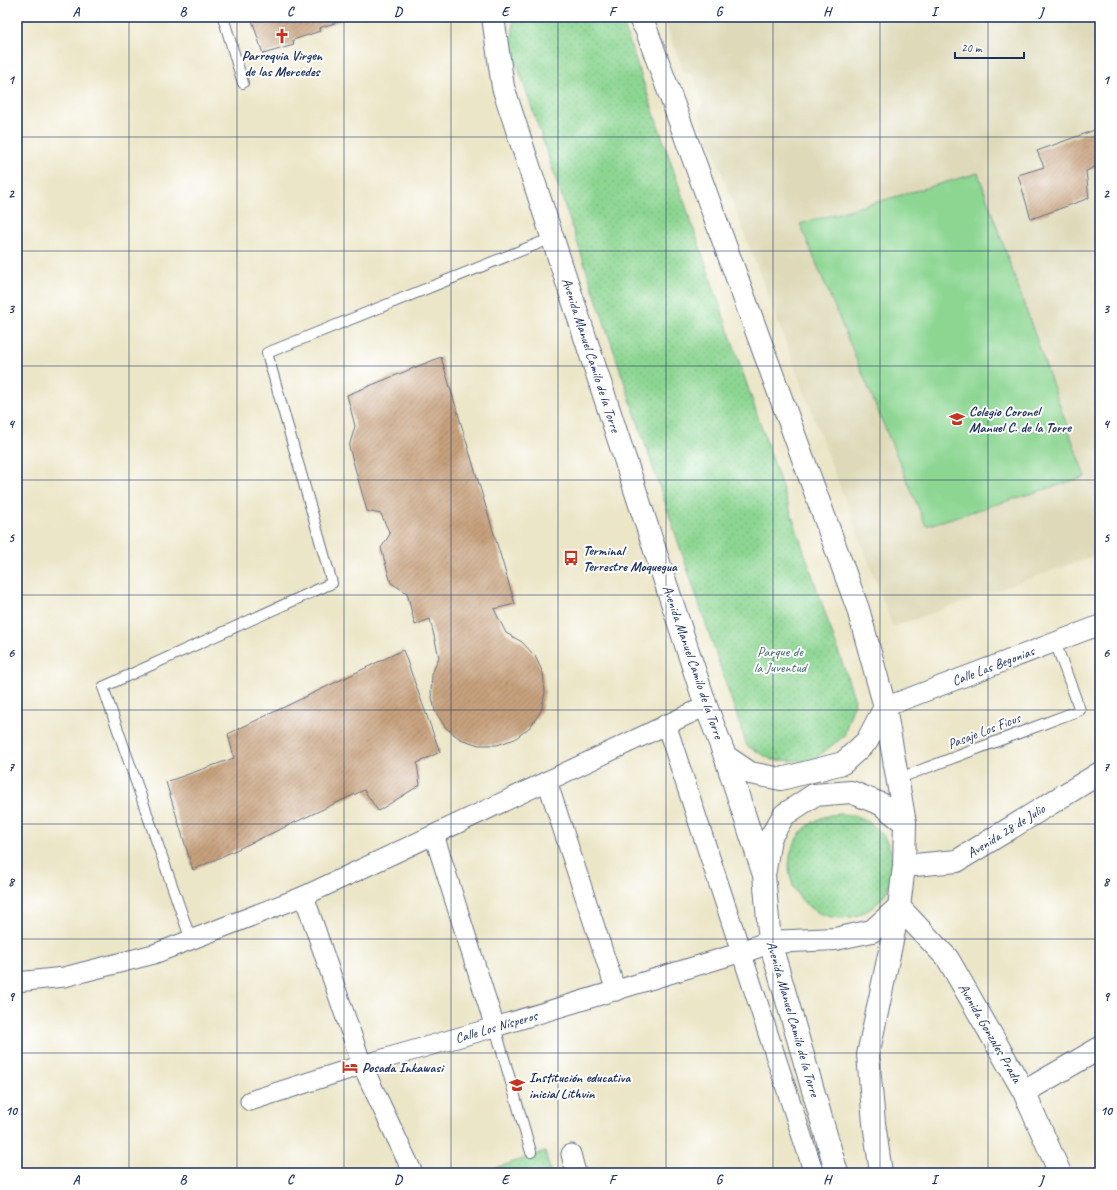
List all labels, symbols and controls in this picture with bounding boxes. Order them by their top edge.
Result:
text: A [73,4,81,20]
text: B [180,4,188,20]
text: C [287,4,295,20]
text: D [394,4,403,20]
text: E [502,4,511,20]
text: F [609,4,618,20]
text: G [716,4,724,20]
text: H [823,4,833,20]
text: I [931,4,940,20]
text: J [1038,4,1045,20]
church icon: Parroquia Virgen de las Mercedes [273,27,291,45]
scale bar [955,34,1024,60]
text: 20 m [961,40,983,56]
place label: Parroquia Virgen de las Mercedes [242,47,324,80]
text: 1 [8,72,16,88]
text: 1 [1103,72,1111,88]
text: 2 [8,186,15,202]
text: 2 [1103,186,1110,202]
street label: Avenida Manuel Camilo de la Torre [558,276,624,436]
text: 3 [8,301,15,317]
text: 3 [1103,301,1110,317]
place label: Colegio Coronel Manuel C. de la Torre [969,403,1072,436]
school or university icon: Colegio Coronel Manuel C. de la Torre [948,410,966,428]
text: 4 [8,416,16,432]
text: 4 [1103,416,1111,432]
text: 5 [8,530,15,546]
text: 5 [1103,530,1110,546]
place label: Terminal Terrestre Moquegua [583,542,678,575]
bus stop icon: Terminal Terrestre Moquegua [562,549,580,567]
street label: Avenida Manuel Camilo de la Torre [659,583,728,742]
street label: Calle Las Begonias [949,642,1038,689]
park label: Parque de la Juventud [754,643,809,676]
text: 6 [8,645,15,661]
text: 6 [1103,645,1110,661]
street label: Pasaje Los Ficus [945,709,1024,753]
text: 7 [8,759,15,775]
text: 7 [1103,759,1110,775]
street label: Avenida 28 de Julio [964,800,1049,862]
text: 8 [8,874,16,890]
text: 8 [1103,874,1111,890]
street label: Avenida Manuel Camilo de la Torre [763,939,824,1100]
street label: Avenida Gonzales Prada [955,980,1026,1087]
text: 9 [8,989,15,1005]
text: 9 [1103,989,1110,1005]
street label: Calle Los Nísperos [453,1007,540,1047]
hotel icon: Posada Inkawasi [341,1058,359,1076]
place label: Posada Inkawasi [362,1059,445,1076]
place label: Institución educativa inicial Lithvin [529,1069,631,1102]
school or university icon: Institución educativa inicial Lithvin [508,1076,526,1094]
text: 10 [5,1103,18,1119]
text: 10 [1100,1103,1113,1119]
text: A [73,1172,81,1188]
text: B [180,1172,188,1188]
text: C [287,1172,295,1188]
text: D [394,1172,403,1188]
text: E [502,1172,511,1188]
text: F [609,1172,618,1188]
text: G [716,1172,724,1188]
text: H [823,1172,833,1188]
text: I [931,1172,940,1188]
text: J [1038,1172,1045,1188]

